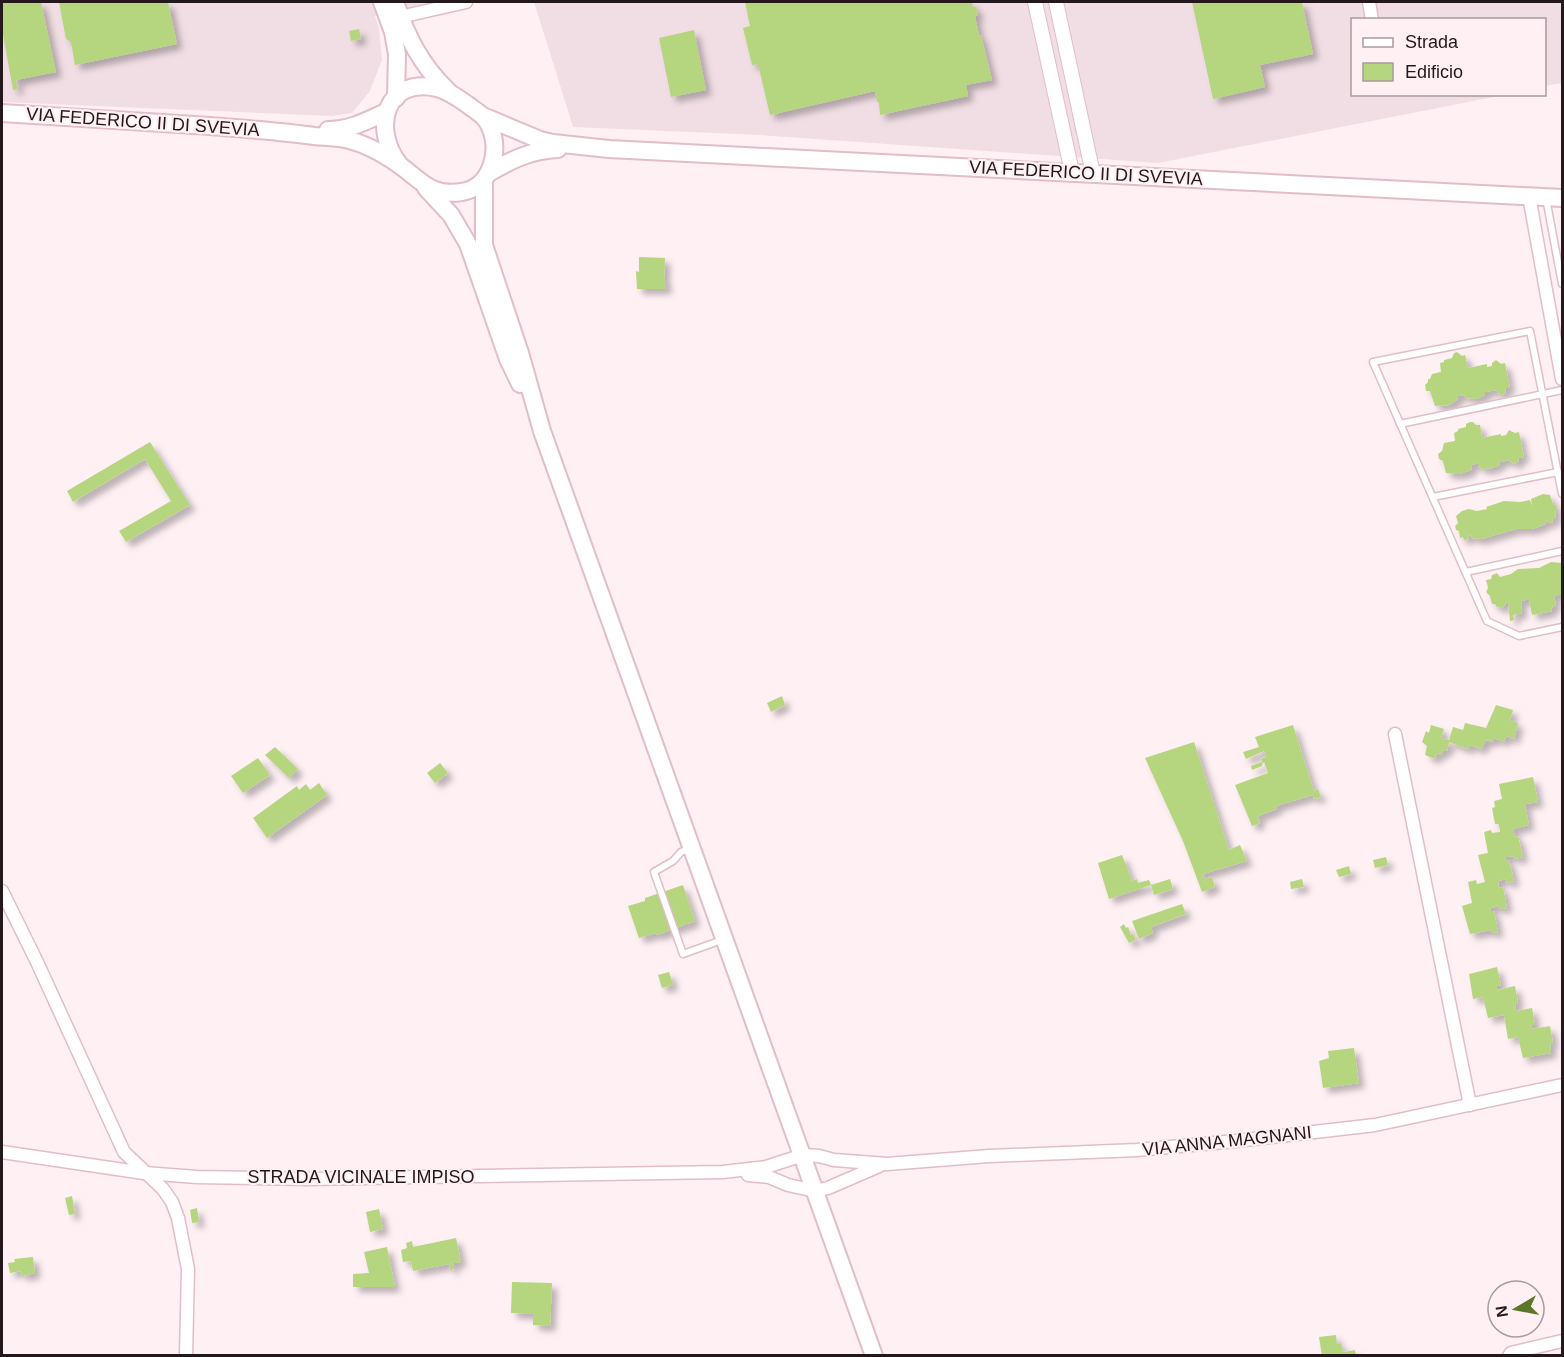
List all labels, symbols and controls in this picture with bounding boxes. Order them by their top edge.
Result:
legend [1351,18,1546,96]
text: Strada [1405,32,1459,52]
text: Edificio [1405,62,1463,82]
street label: VIA FEDERICO II DI SVEVIA [26,104,260,140]
street label: VIA FEDERICO II DI SVEVIA [969,157,1203,189]
street label: VIA ANNA MAGNANI [1141,1122,1313,1160]
street label: STRADA VICINALE IMPISO [247,1167,475,1187]
north arrow [1486,1279,1546,1339]
text: N [1492,1304,1511,1319]

